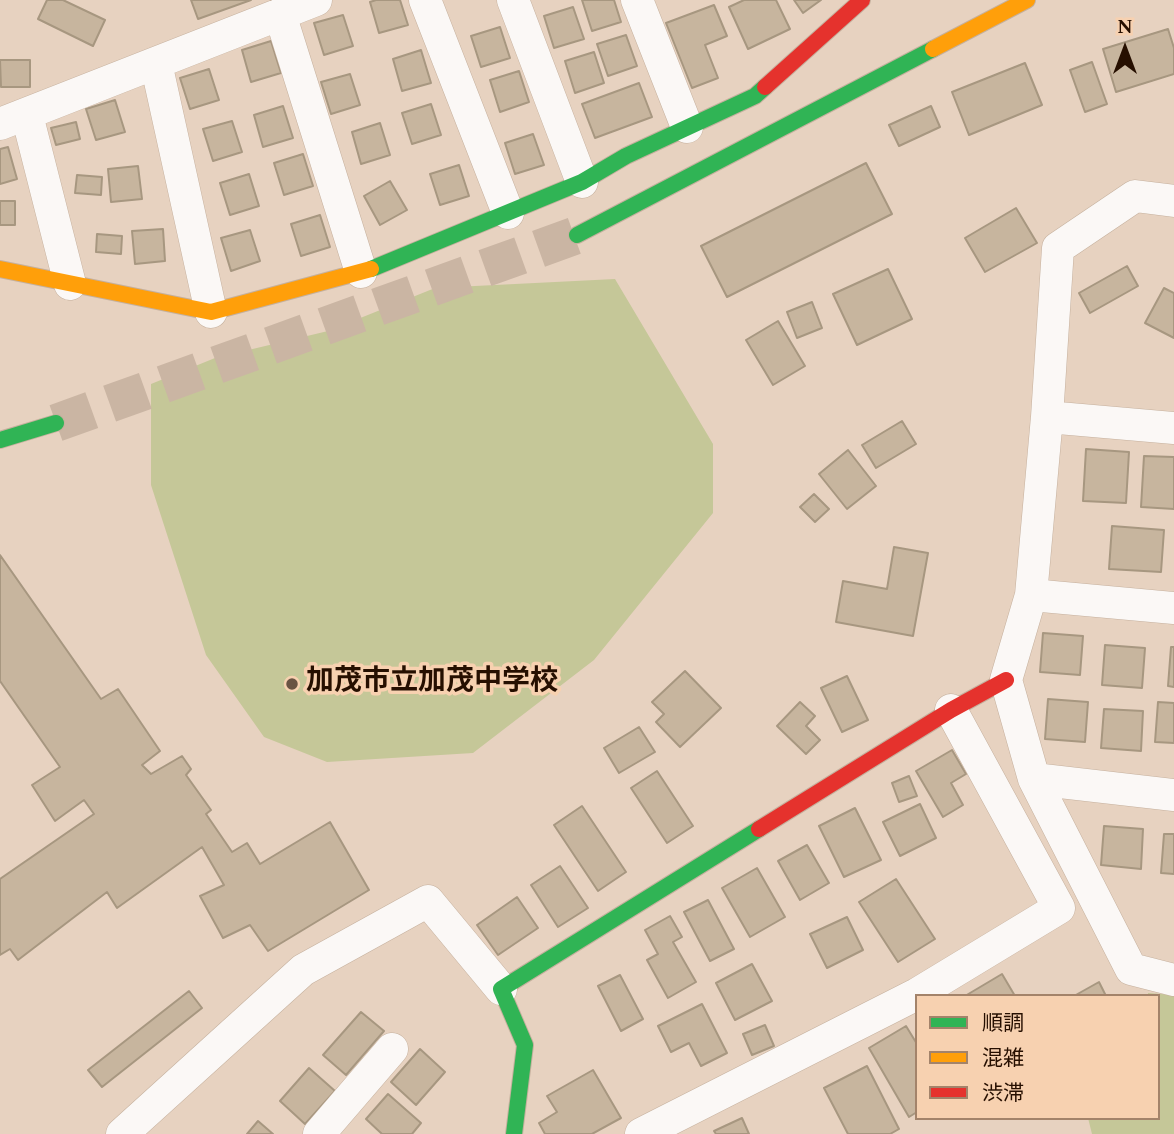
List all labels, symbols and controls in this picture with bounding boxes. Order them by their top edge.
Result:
text: N [1117,13,1133,42]
north arrow [1090,14,1160,84]
place label: 加茂市立加茂中学校 [306,667,558,701]
marker: 加茂市立加茂中学校 [284,676,300,692]
legend [915,994,1160,1120]
text: 順調 [982,1008,1024,1040]
text: 混雑 [982,1043,1024,1075]
text: 渋滞 [982,1078,1024,1110]

